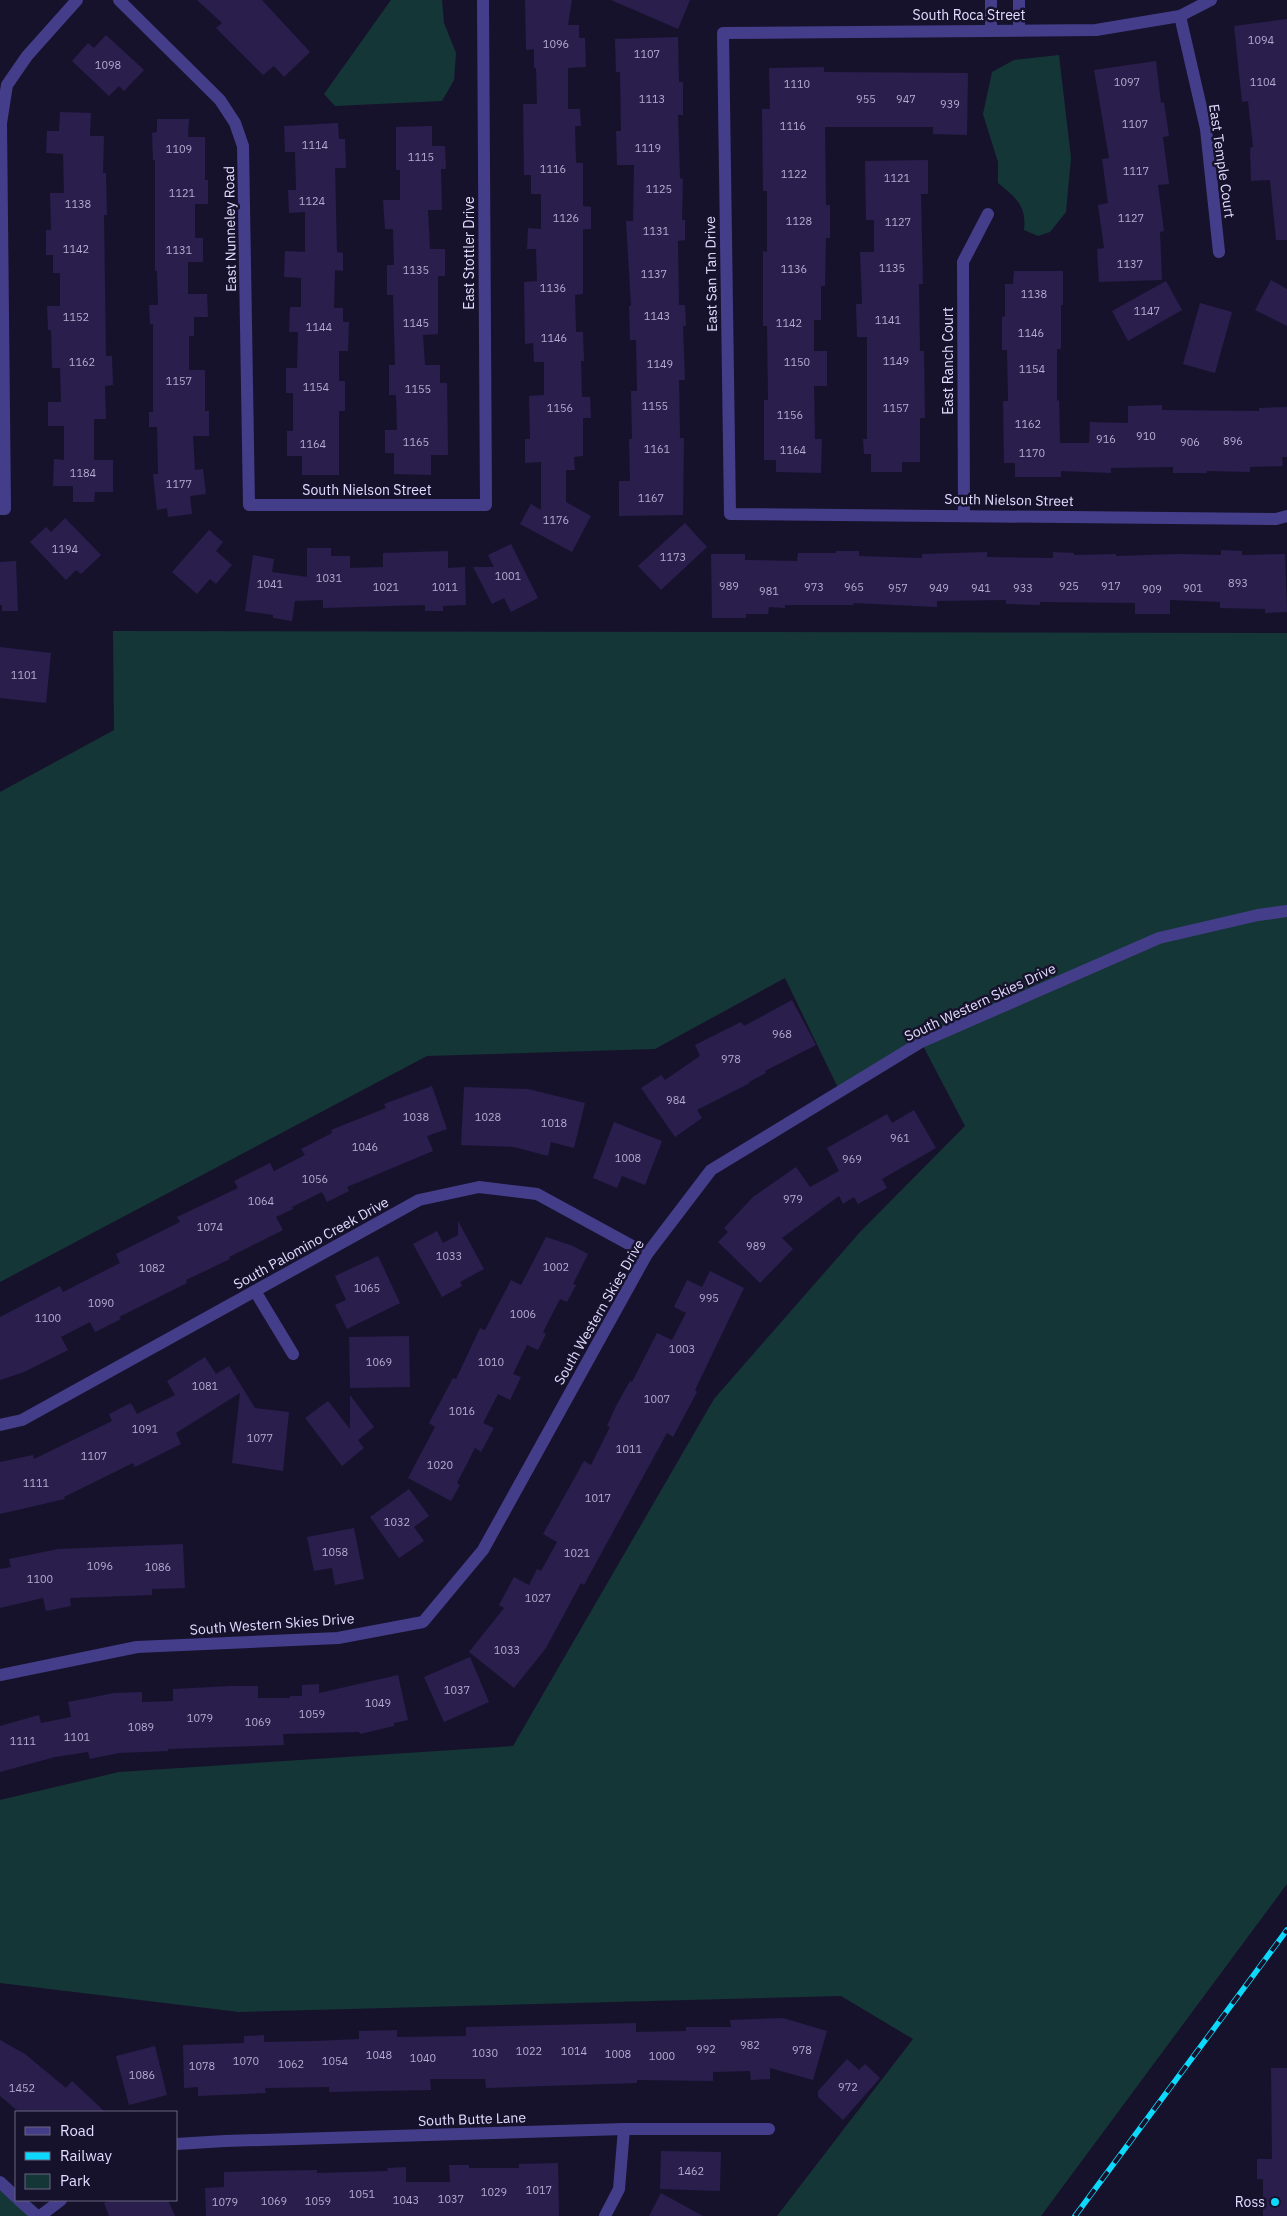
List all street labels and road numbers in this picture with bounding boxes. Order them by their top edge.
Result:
street label: South Roca Street [913,6,1026,24]
street label: East Temple Court [1205,103,1239,219]
street label: East Nunneley Road [220,166,240,292]
street label: East Stottler Drive [460,196,478,310]
street label: East San Tan Drive [701,216,721,332]
street label: East Ranch Court [939,307,957,415]
street label: South Nielson Street [302,481,432,499]
street label: South Nielson Street [944,490,1074,510]
street label: South Western Skies Drive [901,959,1059,1045]
street label: South Palomino Creek Drive [230,1193,392,1293]
street label: South Western Skies Drive [550,1236,648,1388]
street label: South Western Skies Drive [189,1609,355,1639]
street label: South Butte Lane [418,2108,527,2130]

